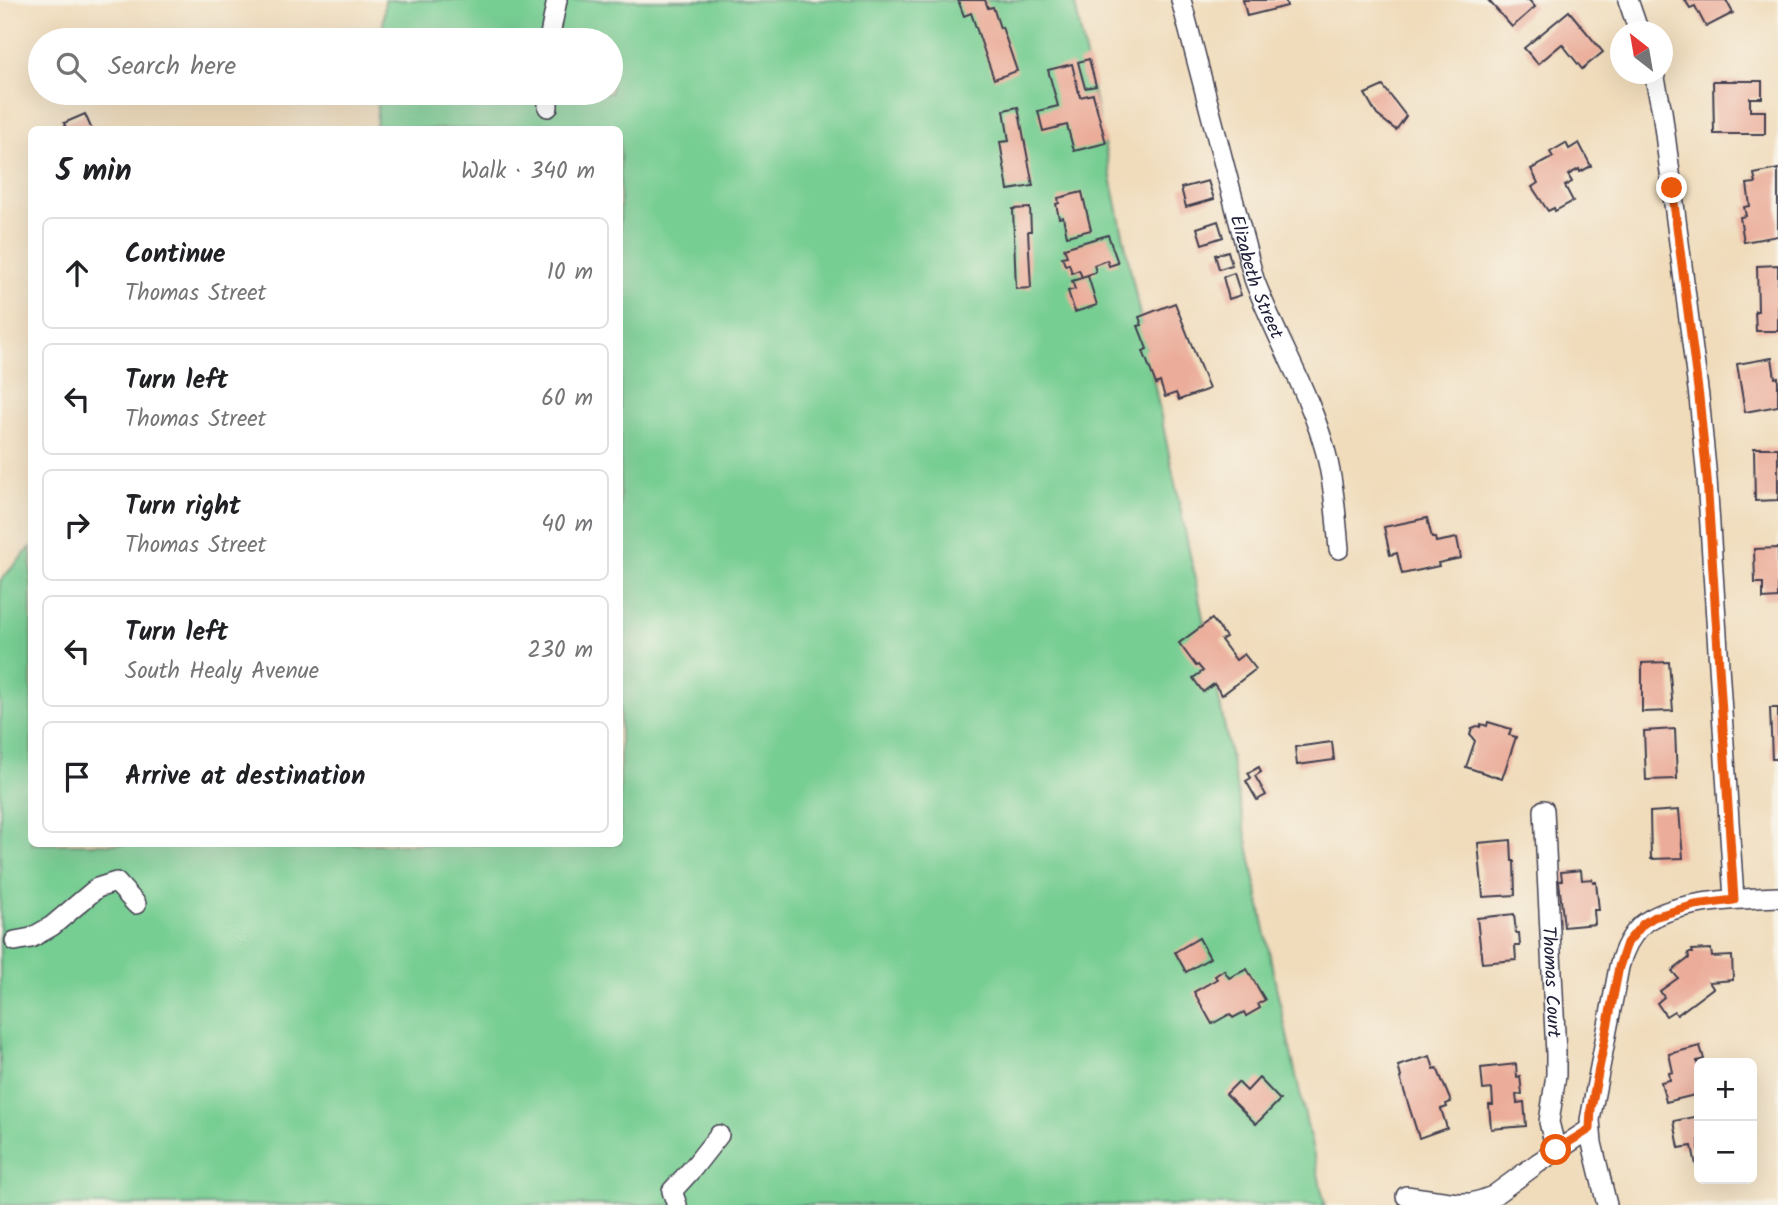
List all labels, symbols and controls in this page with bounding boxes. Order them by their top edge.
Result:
north arrow [1610,21,1673,84]
search box [28,28,623,105]
text: Search here [108,46,236,88]
icon: search [52,48,90,86]
text: 5 min [56,148,132,196]
text: Walk · 340 m [461,154,595,190]
route end [1656,172,1687,203]
street label: Elizabeth Street [1221,212,1291,345]
text: Continue [125,234,226,276]
icon: ahead [58,254,96,292]
text: 10 m [547,255,593,291]
text: Thomas Street [125,276,267,312]
text: Turn left [125,360,228,402]
icon: left [58,380,96,418]
text: 60 m [541,381,593,417]
text: Thomas Street [125,402,267,438]
text: Turn right [125,486,241,528]
icon: right [58,506,96,544]
text: 40 m [541,507,593,543]
text: Thomas Street [125,528,267,564]
text: Turn left [125,612,228,654]
icon: left [58,632,96,670]
text: 230 m [527,633,593,669]
text: South Healy Avenue [125,654,319,690]
text: Arrive at destination [125,756,365,798]
icon: arrive [58,758,96,796]
street label: Thomas Court [1533,925,1568,1039]
map controls [1694,1058,1757,1184]
button: + [1694,1058,1757,1121]
button: − [1694,1121,1757,1184]
route start [1540,1134,1571,1165]

